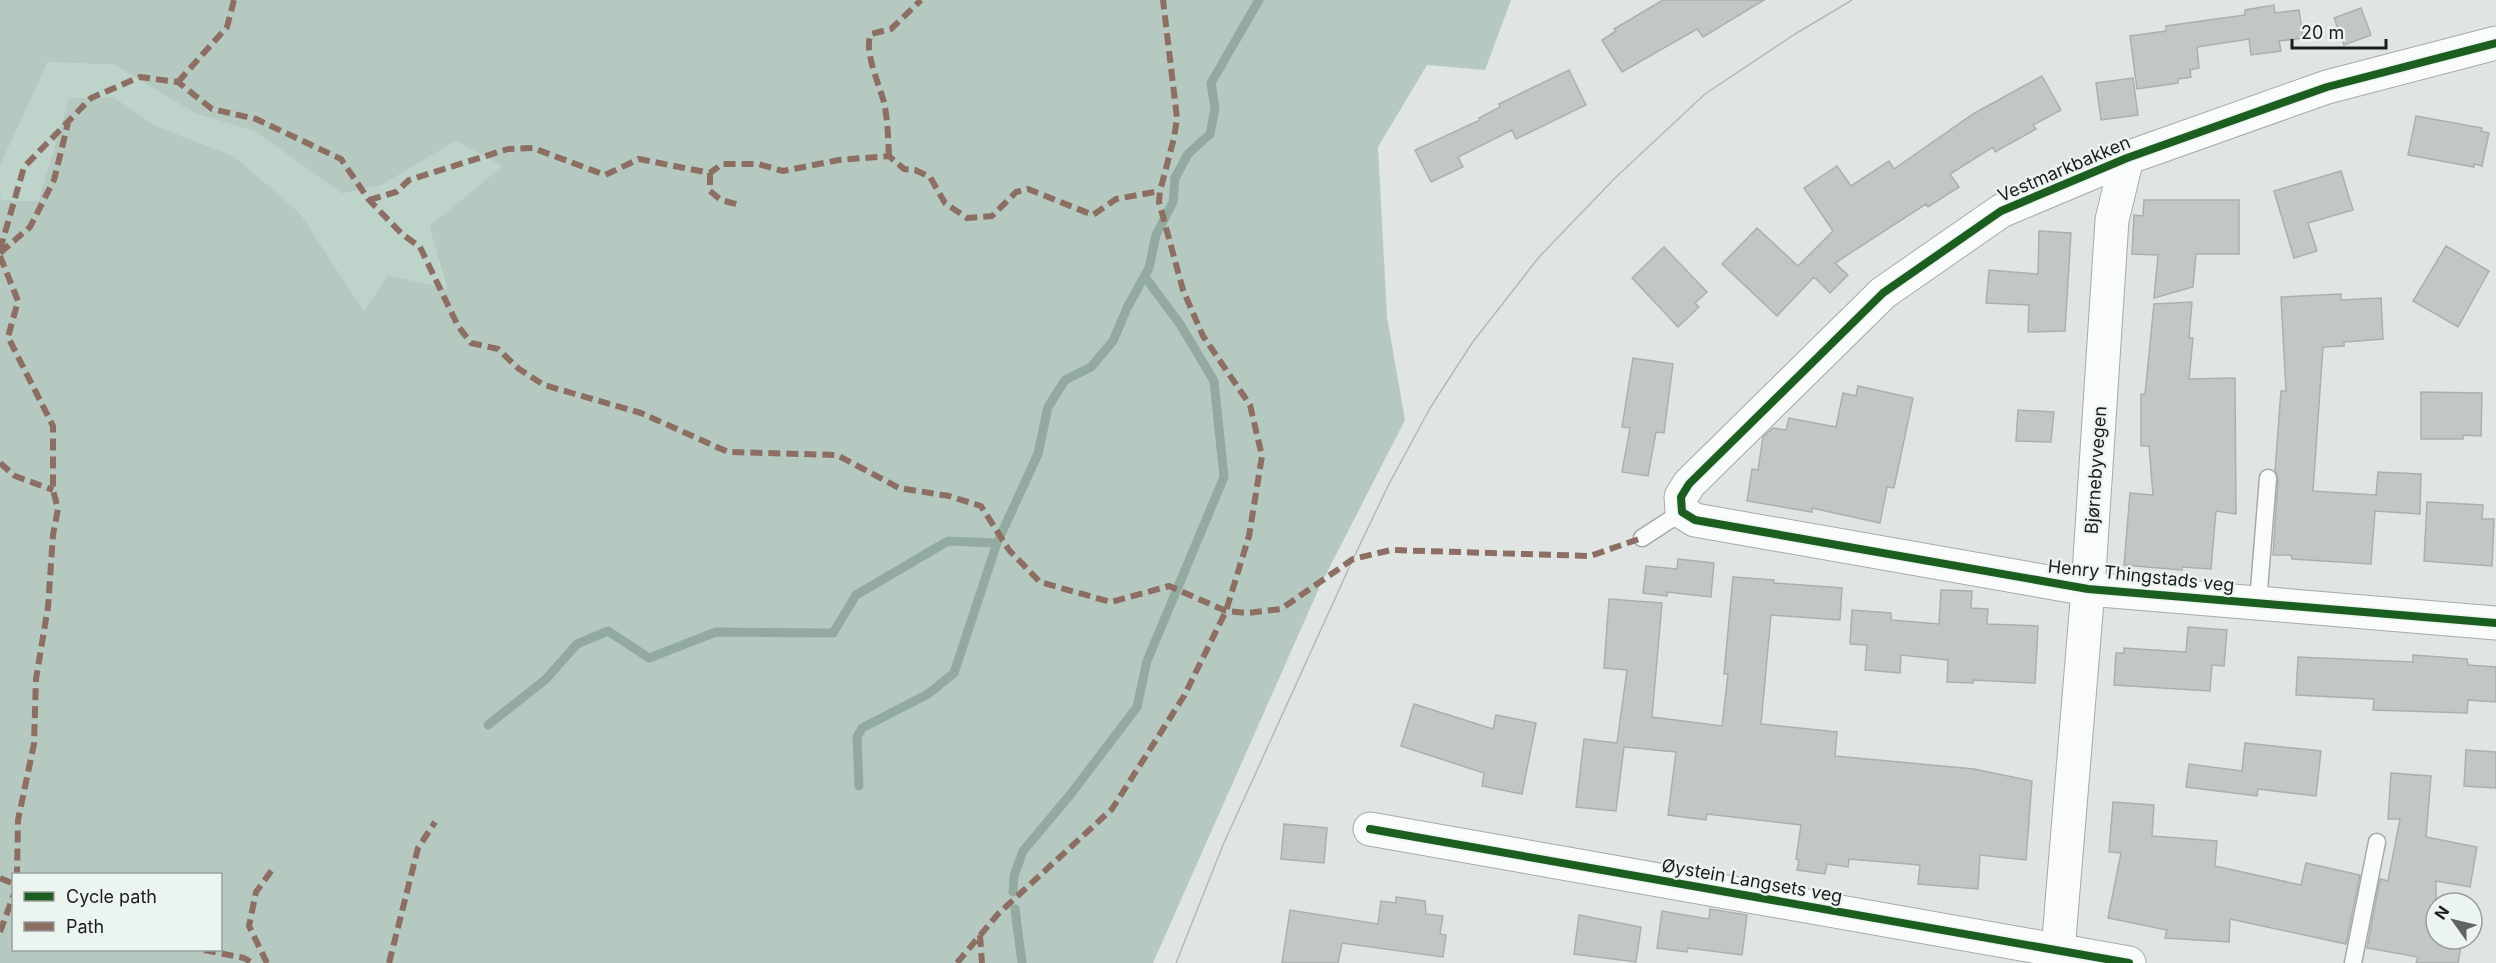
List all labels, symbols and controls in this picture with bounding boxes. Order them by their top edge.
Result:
scale bar [2292,12,2386,50]
text: 20 m [2301,22,2344,43]
street label: Vestmarkbakken [1994,131,2133,206]
street label: Bjørnebyvegen [2081,405,2110,535]
street label: Henry Thingstads veg [2047,555,2235,596]
street label: Øystein Langsets veg [1660,854,1844,907]
legend [12,873,222,951]
text: Cycle path [66,886,157,907]
north arrow [2424,891,2484,951]
text: N [2430,902,2453,923]
text: Path [66,916,104,937]

